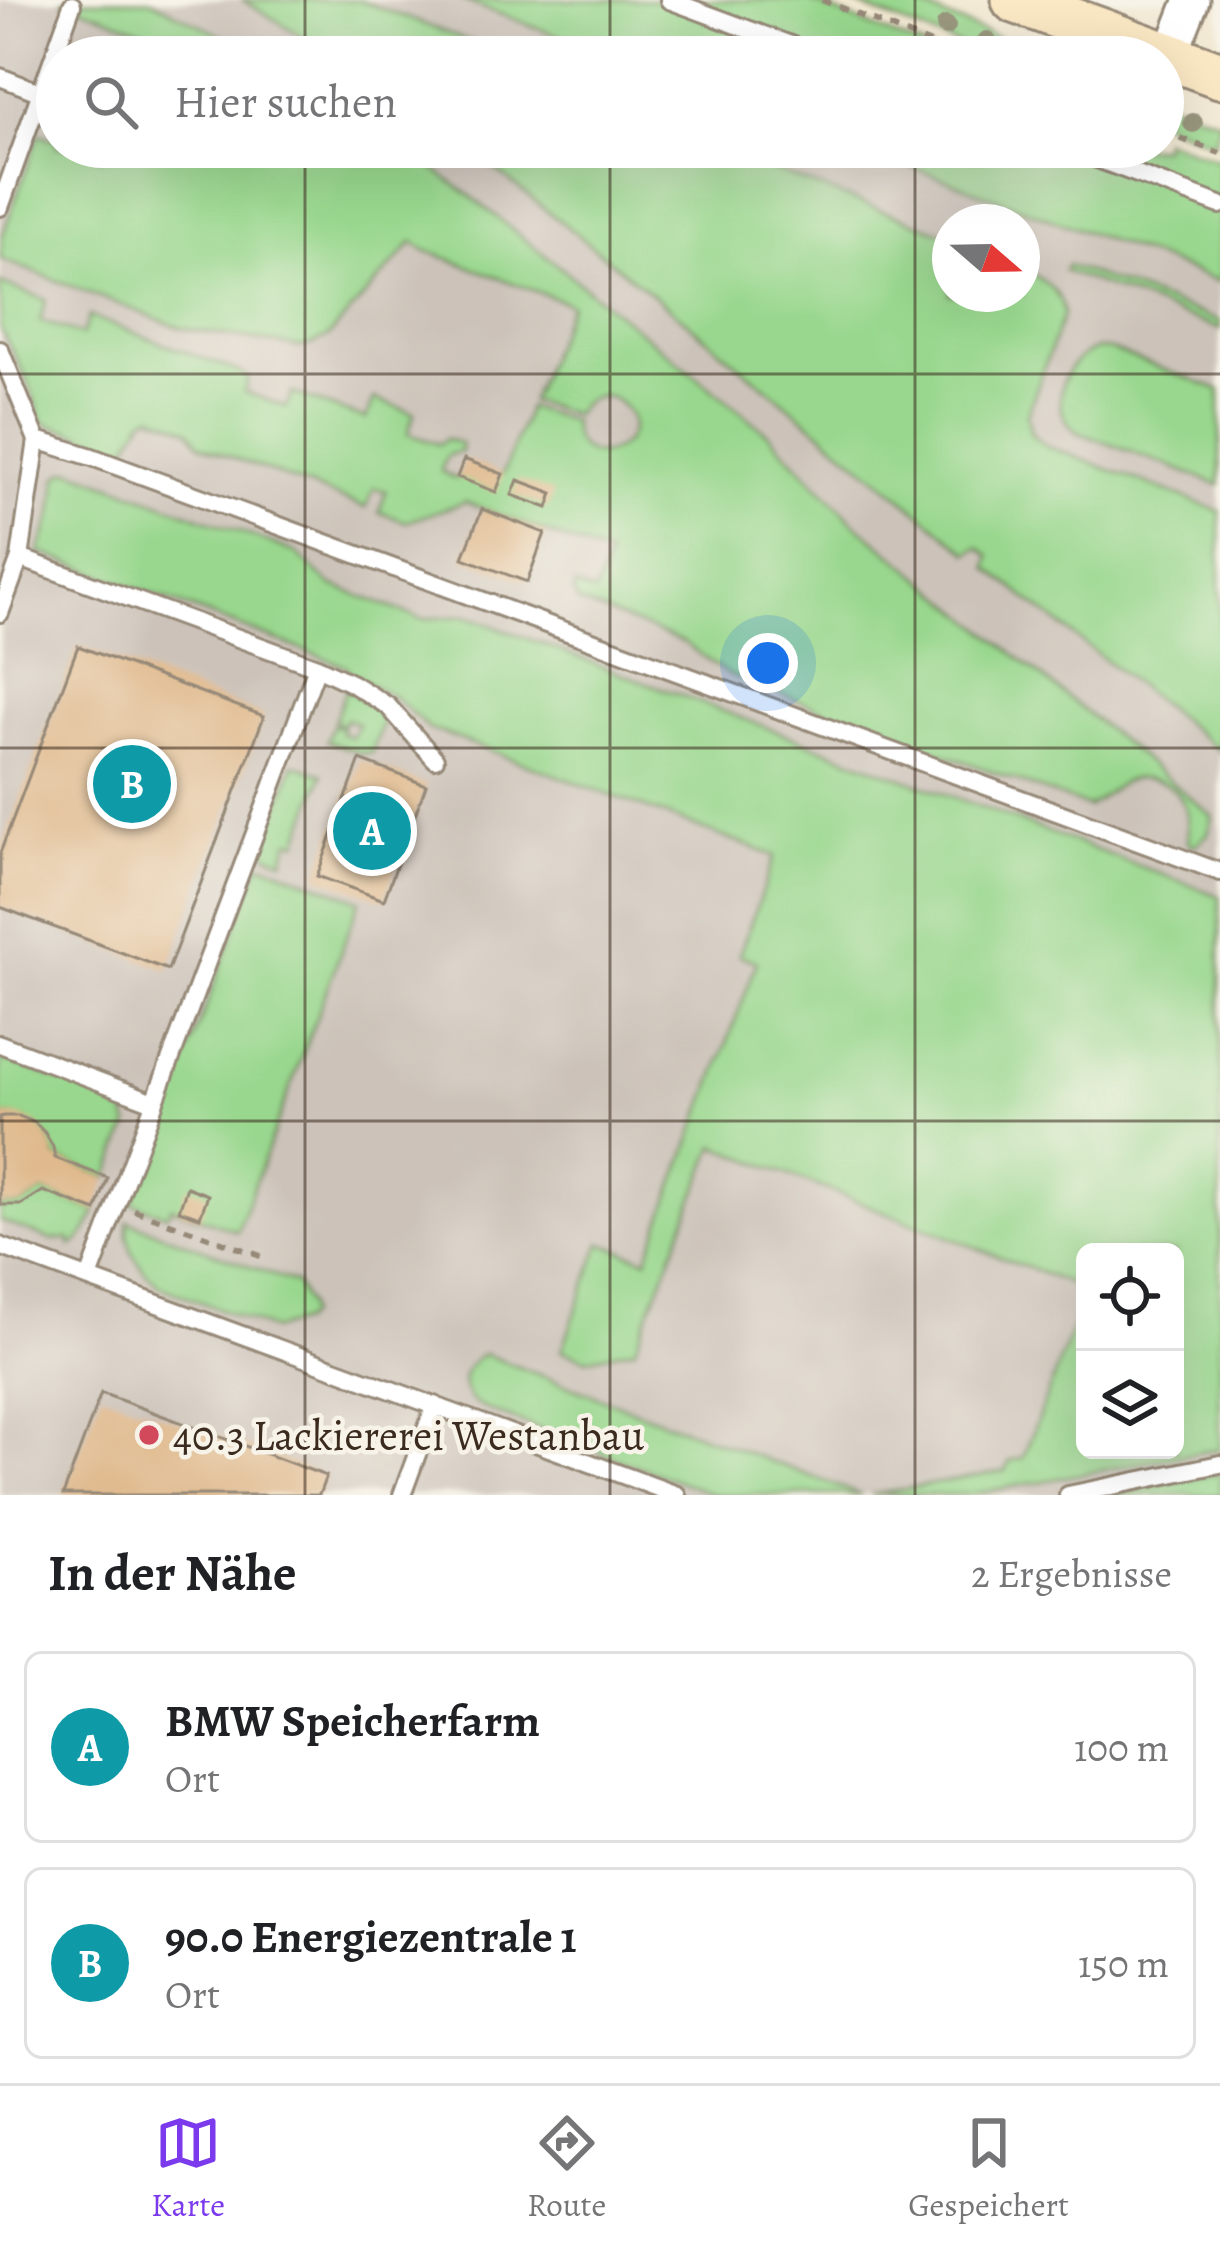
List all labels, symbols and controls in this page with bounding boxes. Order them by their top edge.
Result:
search box [36,36,1184,168]
icon: search [78,69,144,135]
text: Hier suchen [174,71,397,133]
north arrow [932,204,1040,312]
your location [738,633,798,693]
pin: B [93,739,171,829]
pin: A [333,786,411,876]
map controls [1076,1243,1184,1459]
button: locate [1076,1243,1184,1351]
button: layers [1076,1351,1184,1459]
place label: 40.3 Lackiererei Westanbau [173,1407,644,1464]
marker: 40.3 Lackiererei Westanbau [136,1422,162,1448]
text: In der Nähe [48,1538,297,1608]
text: 2 Ergebnisse [971,1547,1172,1600]
text: BMW Speicherfarm [165,1690,540,1752]
text: A [78,1721,102,1774]
text: 100 m [1074,1721,1169,1774]
text: Ort [165,1752,220,1805]
text: 90.0 Energiezentrale 1 [165,1906,577,1968]
text: B [78,1937,102,1990]
text: 150 m [1078,1937,1169,1990]
text: Ort [165,1968,220,2021]
tab: Karte [151,2110,225,2227]
tab: Route [527,2110,606,2227]
tab: Gespeichert [908,2110,1069,2227]

